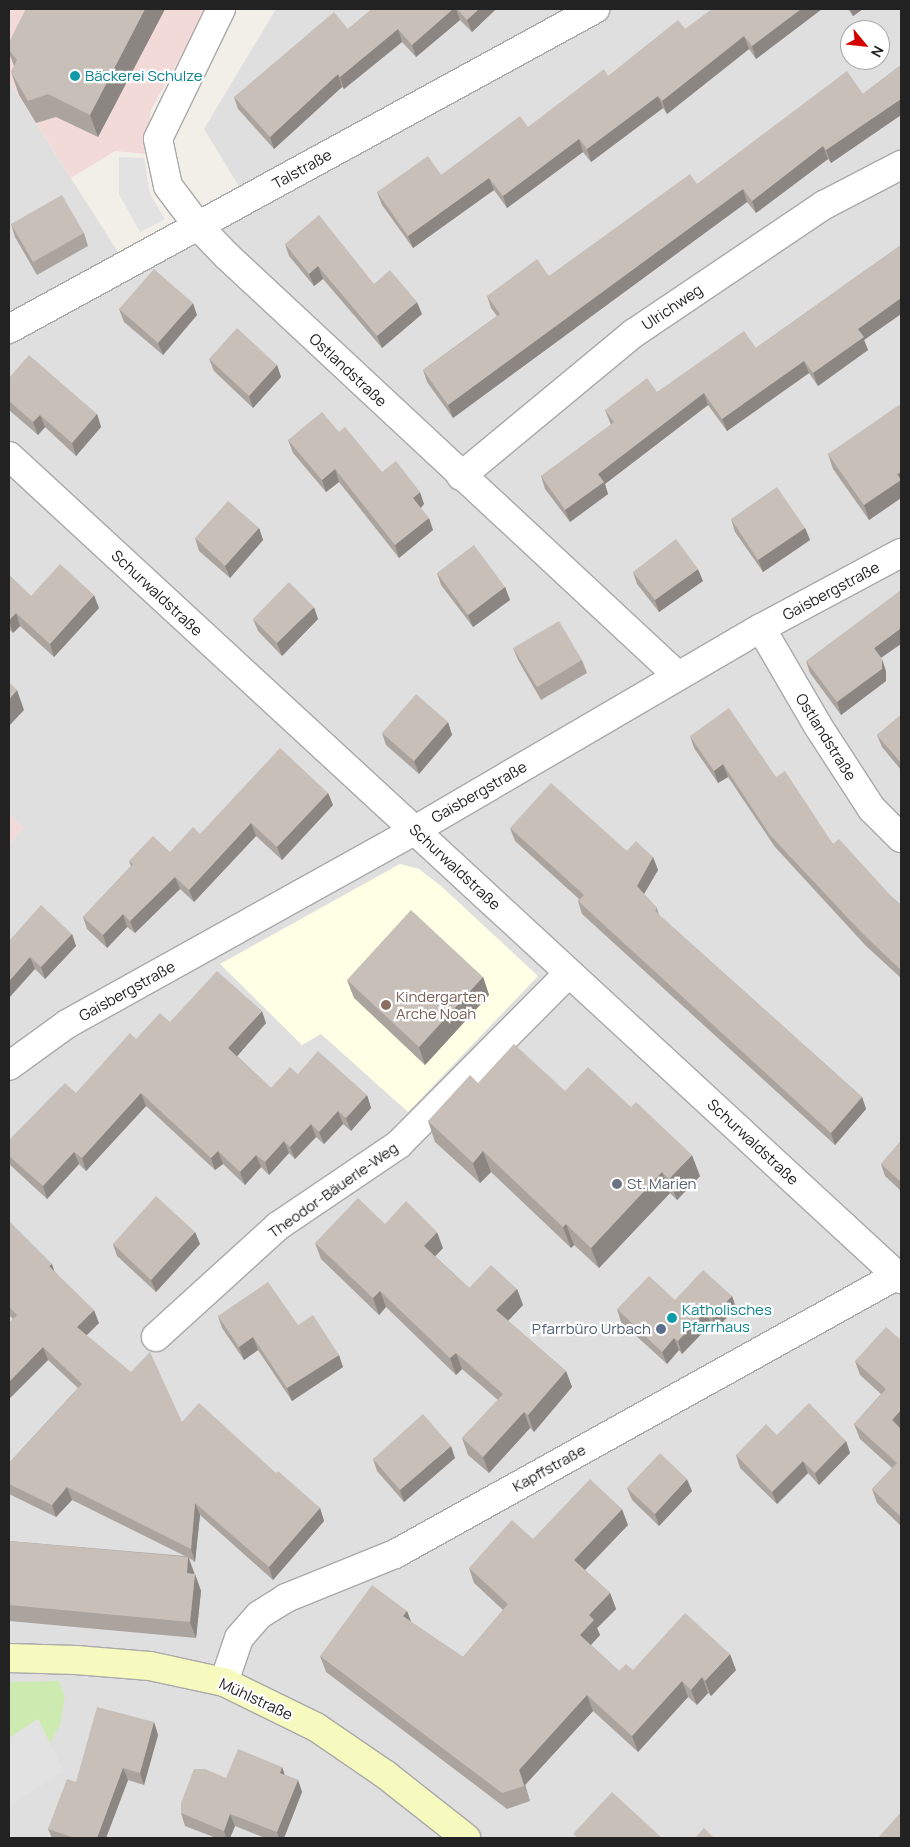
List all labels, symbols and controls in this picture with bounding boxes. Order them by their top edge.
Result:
north arrow [840,20,890,70]
text: N [867,43,889,61]
place label: Bäckerei Schulze [85,67,202,85]
marker: Bäckerei Schulze [69,70,81,82]
street label: Talstraße [269,145,335,193]
street label: Ulrichweg [638,280,706,334]
street label: Ostlandstraße [306,330,390,410]
street label: Schurwaldstraße [108,546,206,640]
street label: Gaisbergstraße [780,558,882,624]
street label: Ostlandstraße [792,690,860,784]
street label: Gaisbergstraße [428,757,530,827]
street label: Schurwaldstraße [406,820,504,914]
street label: Gaisbergstraße [76,957,178,1025]
place label: Kindergarten Arche Noah [396,987,486,1022]
marker: Kindergarten Arche Noah [380,999,392,1011]
street label: Schurwaldstraße [704,1095,802,1189]
street label: Theodor-Bäuerle-Weg [265,1138,401,1242]
place label: St. Marien [627,1175,696,1193]
marker: St. Marien [611,1178,623,1190]
place label: Katholisches Pfarrhaus [682,1300,772,1335]
marker: Katholisches Pfarrhaus [666,1312,678,1324]
place label: Pfarrbüro Urbach [532,1320,651,1338]
marker: Pfarrbüro Urbach [655,1323,667,1335]
street label: Kapffstraße [509,1440,589,1496]
street label: Mühlstraße [216,1674,296,1724]

